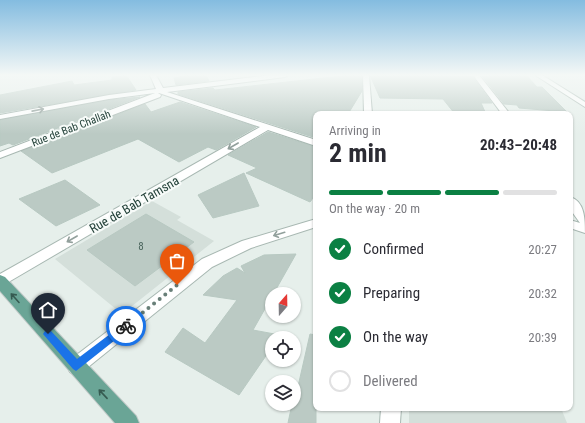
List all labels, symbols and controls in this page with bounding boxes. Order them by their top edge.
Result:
one-way arrow [31,105,44,113]
street label: Rue de Bab Challah [30,107,113,150]
text: Arriving in [329,123,381,138]
text: 20:43–20:48 [480,136,557,154]
text: 2 min [329,138,387,168]
one-way arrow [227,143,239,151]
street label: Rue de Bab Tamsna [87,173,182,236]
text: On the way · 20 m [329,201,420,216]
one-way arrow [272,231,285,238]
one-way arrow [66,236,78,244]
icon: check [329,238,351,260]
house number: 8 [138,240,144,253]
text: Confirmed [363,240,424,258]
text: 20:27 [528,242,557,257]
pin [160,244,194,285]
icon: bag [166,250,188,272]
icon: check [329,282,351,304]
text: Preparing [363,284,420,302]
text: 20:32 [528,286,557,301]
north arrow [265,287,301,323]
map controls [265,287,301,411]
one-way arrow [10,293,20,303]
pin [31,293,65,334]
icon: home [37,299,59,321]
courier [106,306,146,346]
icon: bike [115,315,137,337]
icon: check [329,326,351,348]
text: On the way [363,328,428,346]
text: 20:39 [528,330,557,345]
button: locate [265,331,301,367]
text: Delivered [363,372,418,390]
button: layers [265,375,301,411]
one-way arrow [98,389,107,399]

